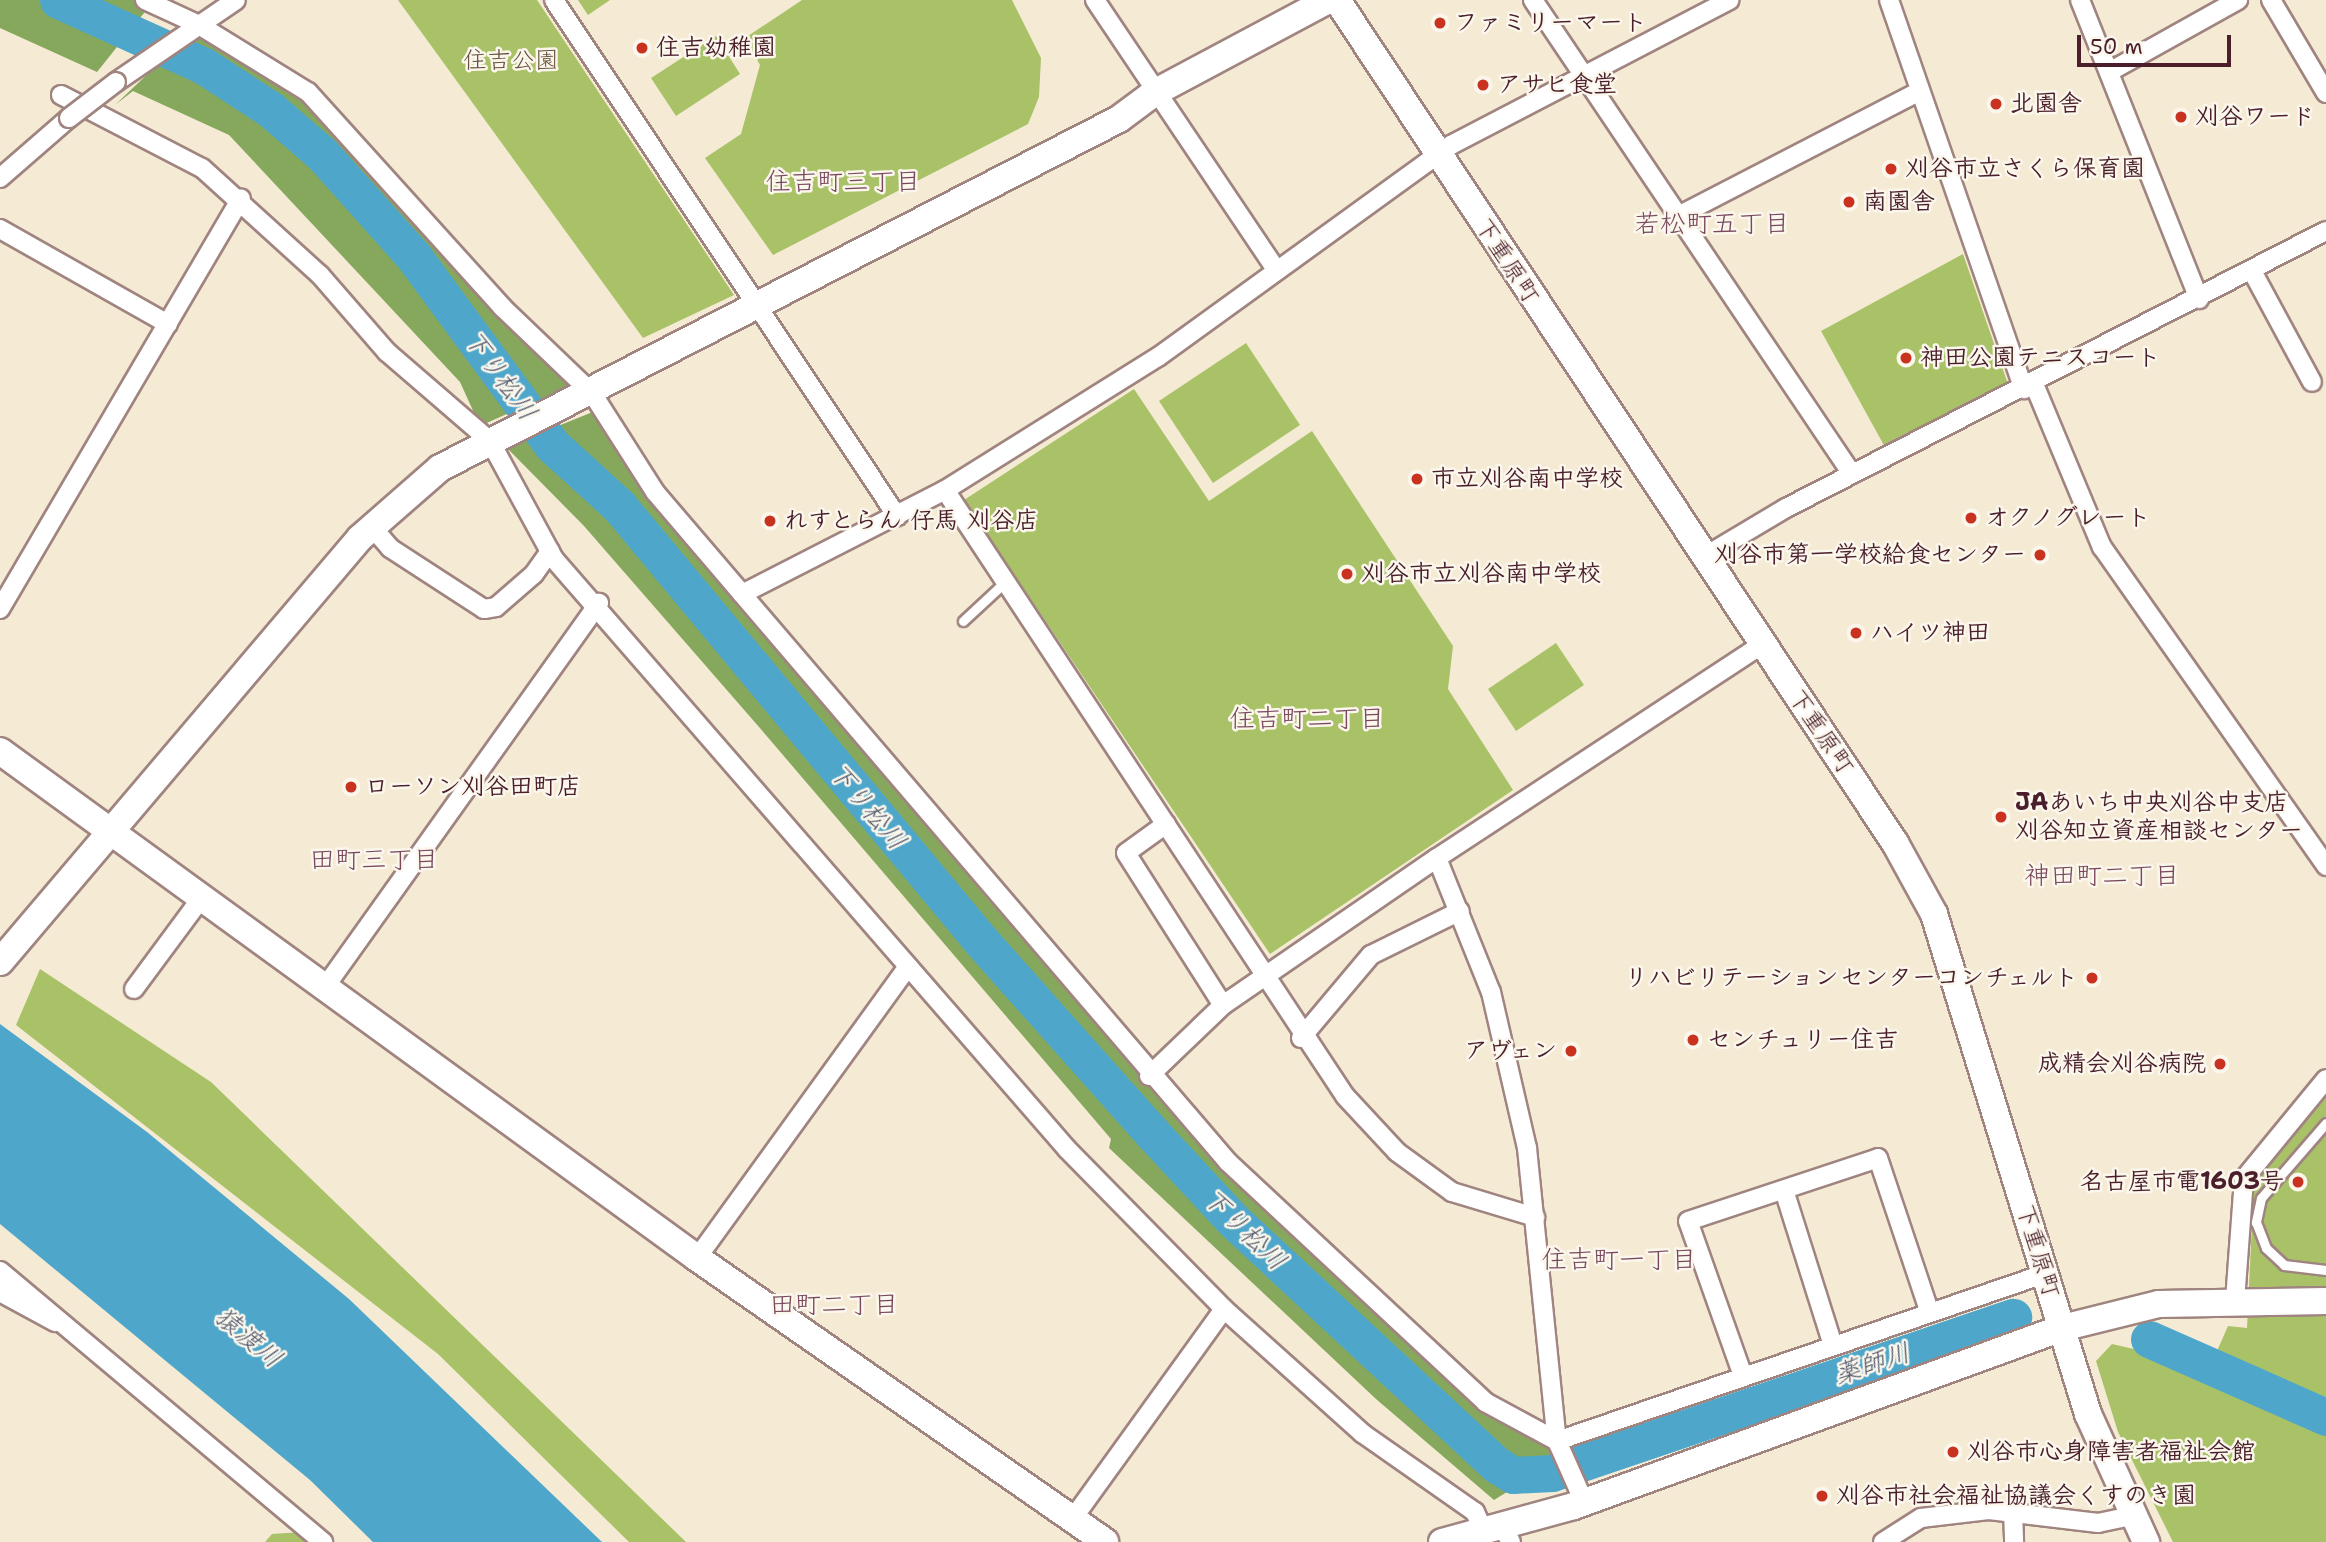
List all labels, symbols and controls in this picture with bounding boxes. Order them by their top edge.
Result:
place label: ファミリーマート [1454,9,1646,37]
marker: ファミリーマート [1432,15,1448,31]
scale bar [2081,21,2235,65]
text: 50 m [2090,33,2143,61]
place label: 住吉幼稚園 [656,34,776,62]
marker: 住吉幼稚園 [634,40,650,56]
park label: 住吉公園 [463,47,559,75]
place label: アサヒ食堂 [1497,71,1617,99]
marker: アサヒ食堂 [1475,77,1491,93]
place label: 北園舎 [2010,90,2082,118]
marker: 北園舎 [1988,96,2004,112]
place label: 刈谷ワード [2195,103,2315,131]
marker: 刈谷ワード [2173,109,2189,125]
place label: 刈谷市立さくら保育園 [1905,155,2145,183]
marker: 刈谷市立さくら保育園 [1883,161,1899,177]
district label: 住吉町三丁目 [765,165,921,197]
place label: 南園舎 [1863,188,1935,216]
marker: 南園舎 [1841,194,1857,210]
district label: 若松町五丁目 [1634,207,1790,239]
street label: 下重原町 [1469,213,1545,309]
water label: 下り松川 [458,324,544,426]
place label: 神田公園テニスコート [1920,344,2160,372]
marker: 神田公園テニスコート [1898,350,1914,366]
place label: 市立刈谷南中学校 [1431,465,1623,493]
marker: 市立刈谷南中学校 [1409,471,1425,487]
place label: オクノグレート [1985,504,2154,532]
place label: れすとらん 仔馬 刈谷店 [784,507,1041,535]
marker: オクノグレート [1963,510,1979,526]
marker: れすとらん 仔馬 刈谷店 [762,513,778,529]
place label: 刈谷市第一学校給食センター [1714,541,2026,569]
marker: 刈谷市第一学校給食センター [2032,547,2048,563]
place label: 刈谷市立刈谷南中学校 [1361,560,1601,588]
marker: 刈谷市立刈谷南中学校 [1339,566,1355,582]
place label: ハイツ神田 [1870,619,1990,647]
marker: ハイツ神田 [1848,625,1864,641]
street label: 下重原町 [1782,684,1860,780]
district label: 住吉町二丁目 [1229,702,1385,734]
water label: 下り松川 [823,756,913,856]
place label: ローソン刈谷田町店 [365,773,581,801]
marker: ローソン刈谷田町店 [343,779,359,795]
place label: JAあいち中央刈谷中支店 刈谷知立資産相談センター [2015,789,2303,845]
marker: JAあいち中央刈谷中支店 刈谷知立資産相談センター [1993,809,2009,825]
district label: 田町三丁目 [309,843,439,875]
district label: 神田町二丁目 [2024,859,2180,891]
place label: リハビリテーションセンターコンチェルト [1622,964,2078,992]
marker: リハビリテーションセンターコンチェルト [2084,970,2100,986]
place label: センチュリー住吉 [1707,1026,1899,1054]
marker: センチュリー住吉 [1685,1032,1701,1048]
place label: アヴェン [1461,1037,1557,1065]
marker: アヴェン [1563,1043,1579,1059]
place label: 成精会刈谷病院 [2038,1050,2206,1078]
marker: 成精会刈谷病院 [2212,1056,2228,1072]
place label: 名古屋市電1603号 [2080,1168,2284,1196]
marker: 名古屋市電1603号 [2290,1174,2306,1190]
water label: 下り松川 [1197,1182,1293,1276]
street label: 下重原町 [2010,1201,2066,1301]
district label: 住吉町一丁目 [1541,1243,1697,1275]
district label: 田町二丁目 [769,1288,899,1320]
water label: 猿渡川 [209,1300,289,1374]
water label: 薬師川 [1830,1336,1914,1390]
place label: 刈谷市心身障害者福祉会館 [1967,1438,2255,1466]
marker: 刈谷市心身障害者福祉会館 [1945,1444,1961,1460]
place label: 刈谷市社会福祉協議会くすのき園 [1836,1482,2196,1510]
marker: 刈谷市社会福祉協議会くすのき園 [1814,1488,1830,1504]

